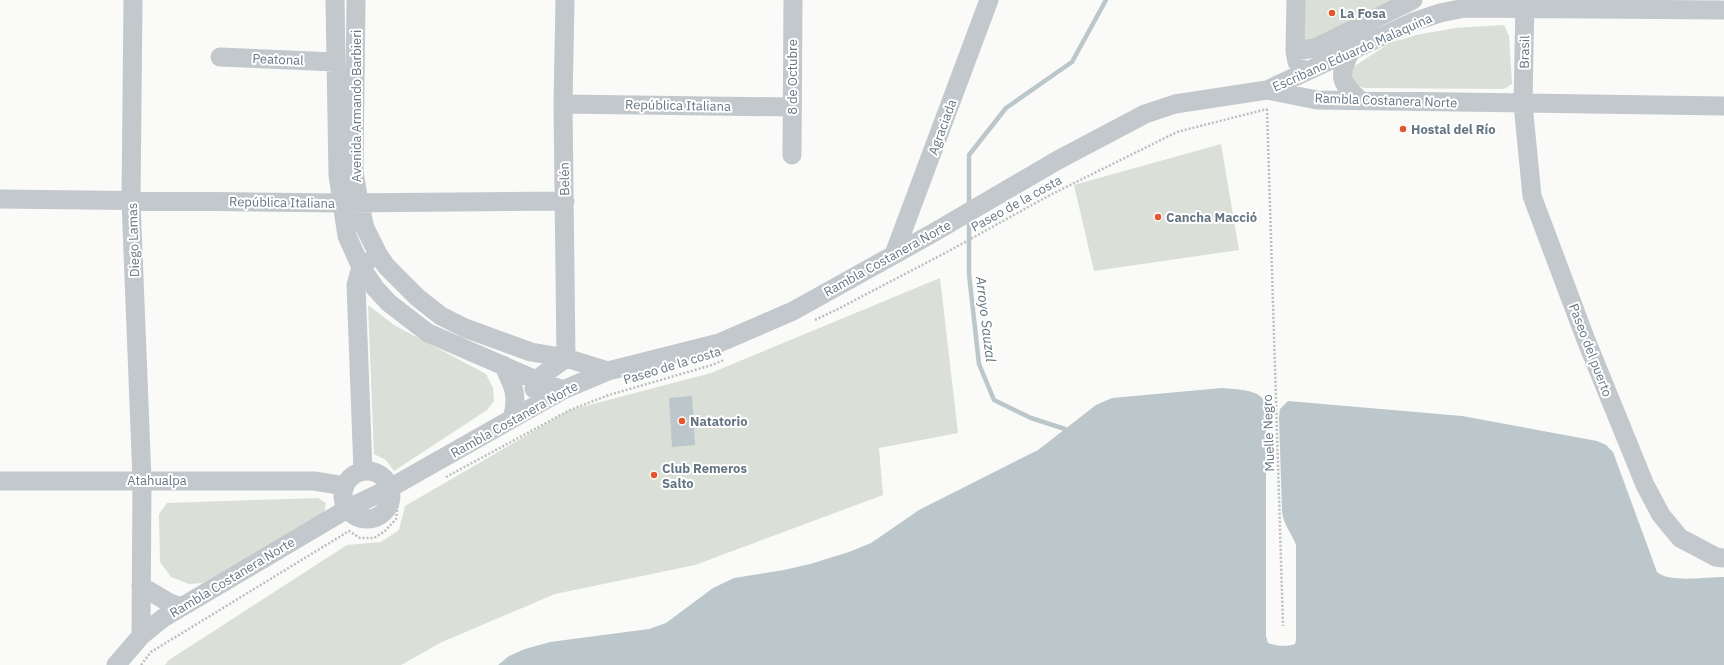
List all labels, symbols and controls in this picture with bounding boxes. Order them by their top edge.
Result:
place label: La Fosa [1340,5,1386,22]
marker: La Fosa [1327,8,1337,18]
street label: Escribano Eduardo Malaquina [1270,9,1435,95]
street label: Avenida Armando Barbieri [348,30,365,182]
street label: Brasil [1516,35,1533,69]
street label: 8 de Octubre [784,39,801,115]
street label: Peatonal [252,50,304,69]
street label: Rambla Costanera Norte [1314,90,1458,111]
street label: República Italiana [625,96,731,115]
street label: Agraciada [925,97,960,157]
place label: Hostal del Río [1411,121,1496,138]
marker: Hostal del Río [1398,124,1408,134]
street label: Belén [556,162,573,196]
street label: Paseo de la costa [968,171,1065,235]
street label: República Italiana [229,193,335,212]
street label: Diego Lamas [124,203,143,277]
place label: Cancha Macció [1166,209,1257,226]
marker: Cancha Macció [1153,212,1163,222]
street label: Rambla Costanera Norte [821,216,954,301]
water label: Arroyo Sauzal [972,274,1000,363]
street label: Paseo del puerto [1565,301,1616,399]
street label: Paseo de la costa [621,343,723,388]
street label: Rambla Costanera Norte [448,377,581,462]
street label: Muelle Negro [1259,394,1278,472]
place label: Natatorio [690,413,748,430]
marker: Natatorio [677,416,687,426]
place label: Club Remeros Salto [662,460,747,492]
marker: Club Remeros Salto [649,470,659,480]
street label: Atahualpa [127,472,187,489]
street label: Rambla Costanera Norte [167,533,298,622]

